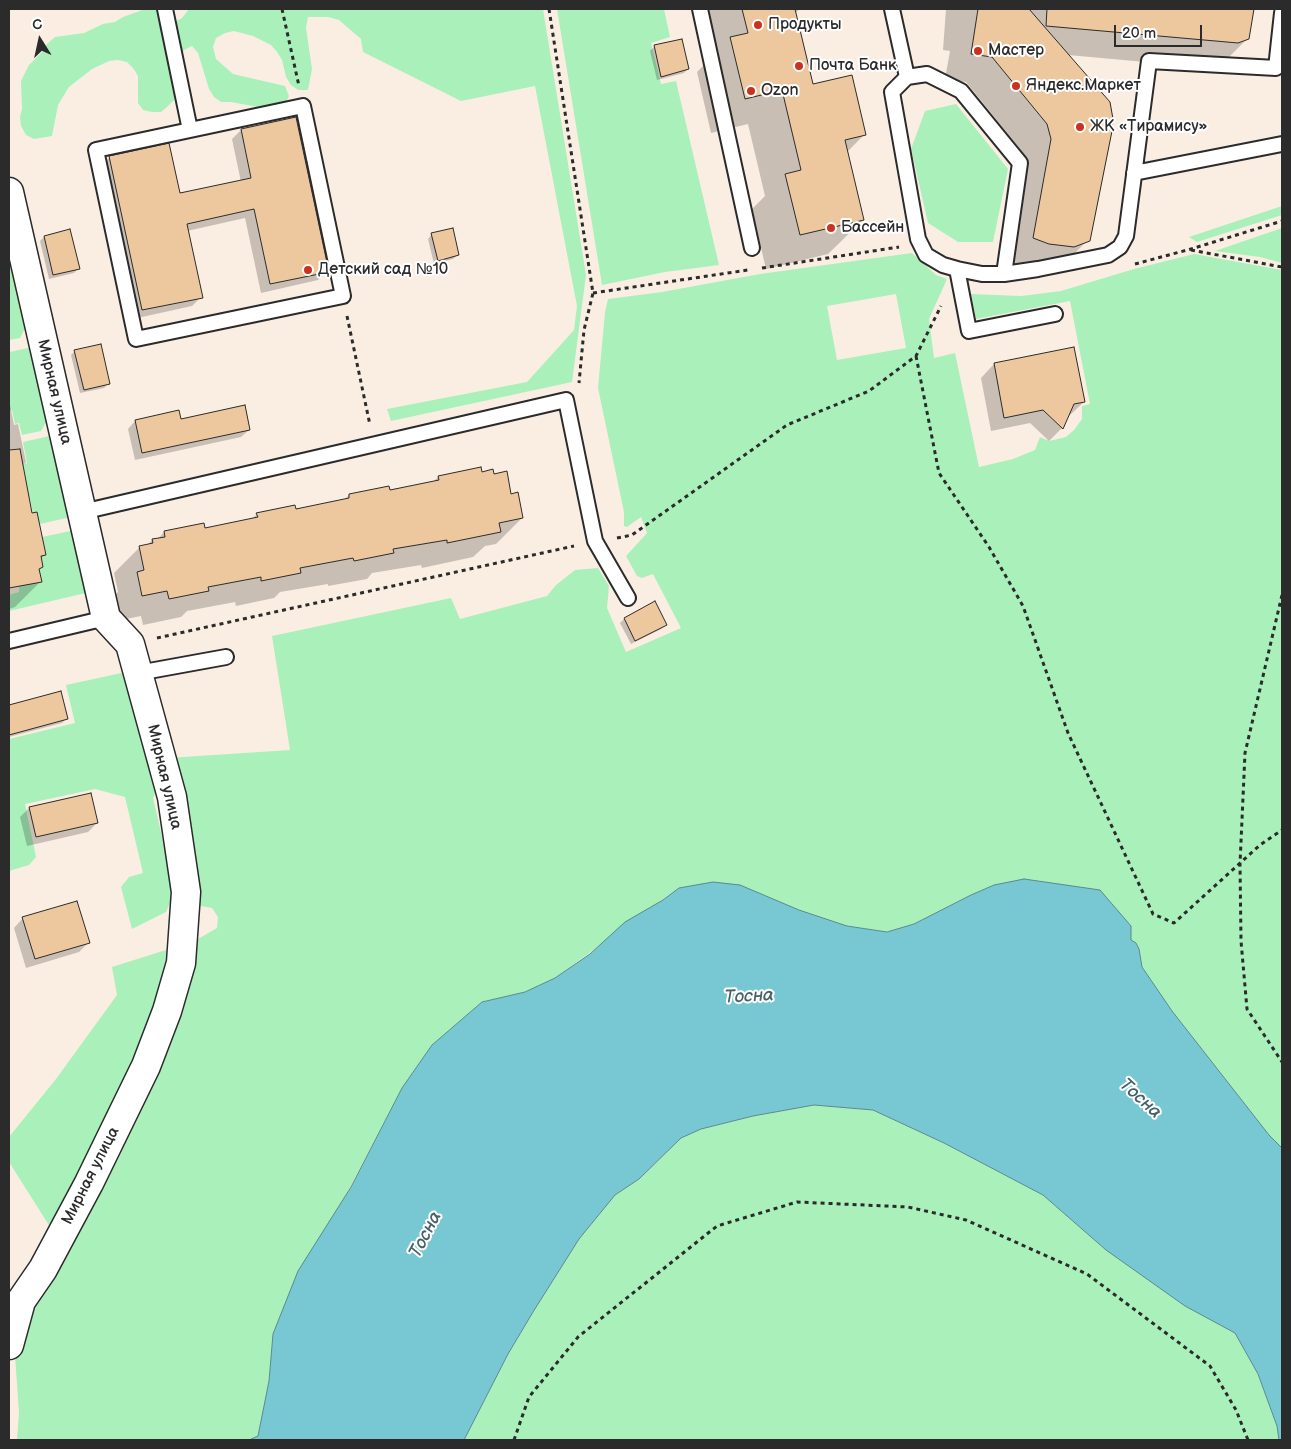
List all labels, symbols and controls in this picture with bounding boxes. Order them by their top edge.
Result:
north arrow [15,15,65,65]
place label: Продукты [768,15,841,35]
scale bar [1116,15,1204,47]
text: С [31,16,44,34]
marker: Продукты [752,19,764,31]
text: 20 m [1122,24,1156,43]
place label: Мастер [988,41,1044,61]
marker: Мастер [972,45,984,57]
place label: Почта Банк [809,56,897,76]
marker: Почта Банк [793,60,805,72]
place label: Яндекс.Маркет [1026,76,1141,96]
marker: Яндекс.Маркет [1010,80,1022,92]
place label: Ozon [761,81,799,101]
marker: Ozon [745,85,757,97]
place label: ЖК «Тирамису» [1090,117,1207,137]
marker: ЖК «Тирамису» [1074,121,1086,133]
place label: Бассейн [841,218,904,238]
marker: Бассейн [825,222,837,234]
place label: Детский сад №10 [318,260,448,280]
marker: Детский сад №10 [302,264,314,276]
street label: Мирная улица [33,338,75,446]
street label: Мирная улица [143,723,185,831]
water label: Тосна [724,985,774,1009]
water label: Тосна [1114,1074,1166,1124]
street label: Мирная улица [58,1124,124,1228]
water label: Тосна [405,1208,447,1262]

